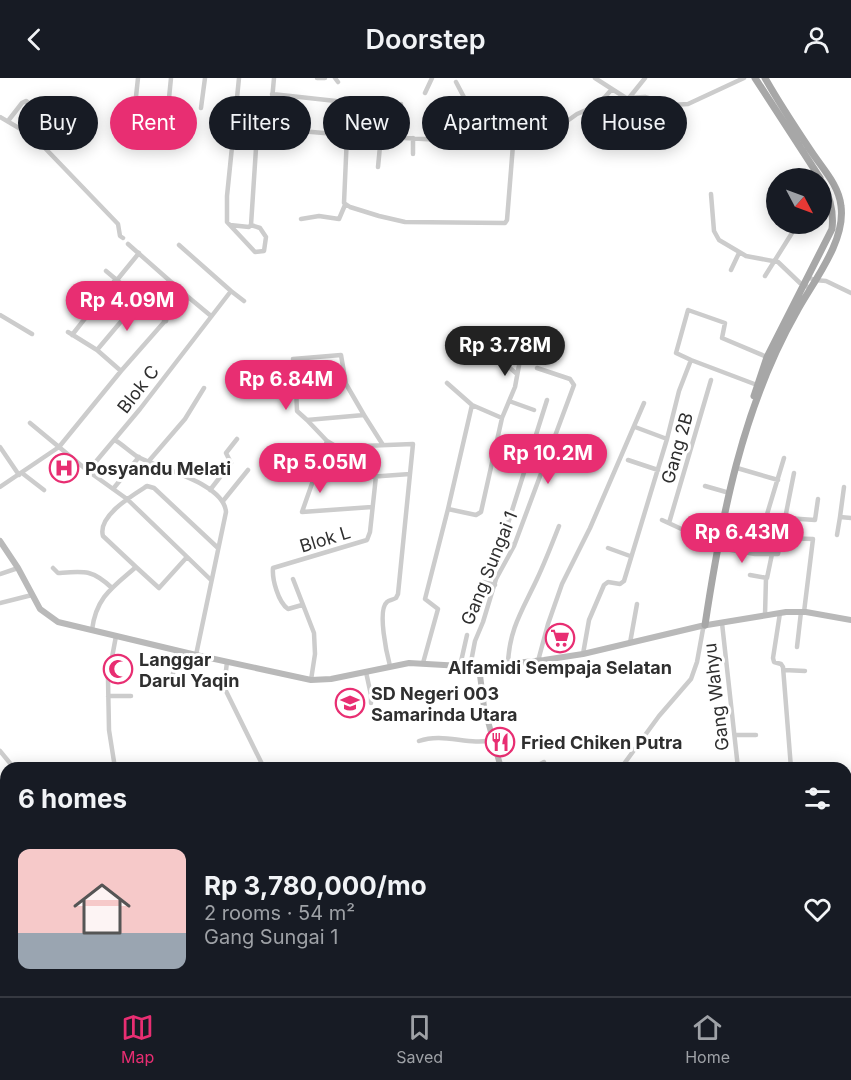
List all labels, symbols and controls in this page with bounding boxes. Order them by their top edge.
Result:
icon: back [18,23,51,56]
text: Doorstep [365,23,486,56]
icon: person [800,23,833,56]
chip: Buy [18,96,98,150]
chip: Rent [110,96,197,150]
chip: Filters [209,96,311,150]
chip: New [323,96,410,150]
chip: Apartment [422,96,569,150]
chip: House [581,96,687,150]
north arrow [766,168,832,234]
map controls [766,168,832,234]
pin: Rp 4.09M [65,281,189,332]
text: Rp 4.09M [80,288,174,312]
pin: Rp 3.78M [443,326,567,377]
text: Rp 3.78M [459,333,551,357]
pin: Rp 6.84M [224,360,348,411]
street label: Blok C [113,361,163,417]
text: Rp 6.84M [239,367,333,391]
street label: Gang 2B [657,410,697,486]
pin: Rp 10.2M [486,434,610,485]
text: Rp 10.2M [503,441,593,465]
pin: Rp 5.05M [258,443,382,494]
text: Rp 5.05M [273,450,367,474]
hospital icon: Posyandu Melati [48,452,80,484]
place label: Posyandu Melati [85,458,231,479]
street label: Gang Sungai 1 [457,508,521,628]
pin: Rp 6.43M [680,513,804,564]
text: Rp 6.43M [695,520,789,544]
street label: Blok L [297,521,353,557]
supermarket icon: Alfamidi Sempaja Selatan [544,622,576,654]
street label: Gang Wahyu [699,642,733,752]
place label: Langgar Darul Yaqin [139,649,239,691]
mosque icon: Langgar Darul Yaqin [102,653,134,685]
place label: Alfamidi Sempaja Selatan [448,657,672,678]
place label: SD Negeri 003 Samarinda Utara [371,683,518,725]
school or university icon: SD Negeri 003 Samarinda Utara [334,687,366,719]
restaurant icon: Fried Chiken Putra [484,726,516,758]
place label: Fried Chiken Putra [521,732,683,753]
icon: filters [801,782,834,815]
text: 6 homes [18,783,127,814]
text: Rp 3,780,000/mo [204,870,427,901]
icon: home [66,873,138,945]
icon: heart [801,893,834,926]
text: 2 rooms · 54 m² [204,901,355,925]
text: Gang Sungai 1 [204,925,338,949]
tab: Map [121,1011,154,1067]
tab: Saved [396,1011,443,1067]
tab: Home [685,1011,730,1067]

